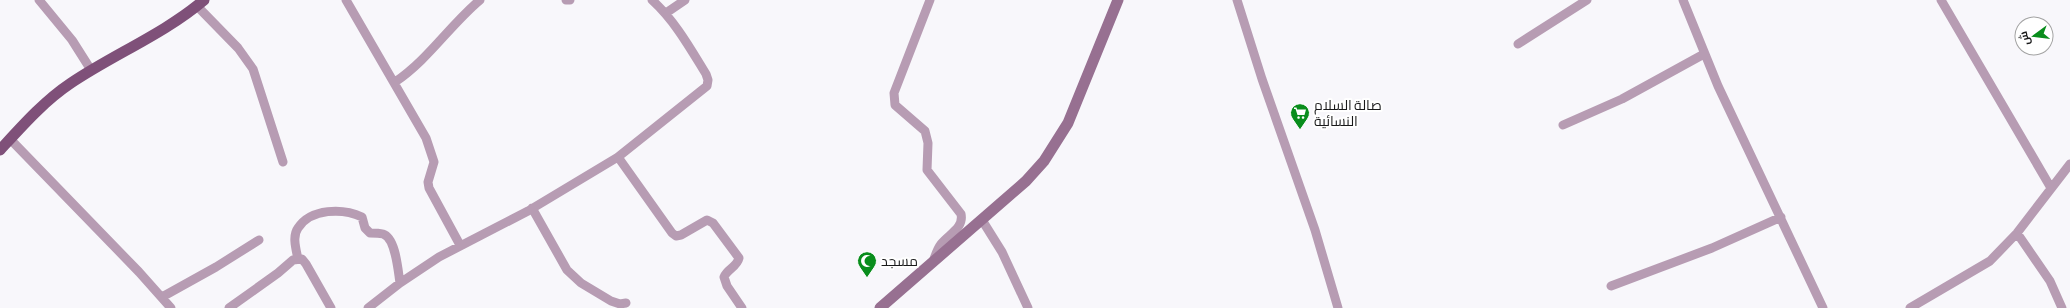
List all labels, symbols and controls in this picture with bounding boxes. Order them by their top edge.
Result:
north arrow [2014,16,2054,56]
text: ش [2018,30,2033,47]
place label: صالة السلام النسائية [1314,99,1382,129]
supermarket icon: صالة السلام النسائية [1289,102,1311,130]
mosque icon: مسجد [856,250,878,278]
place label: مسجد [881,255,918,269]

